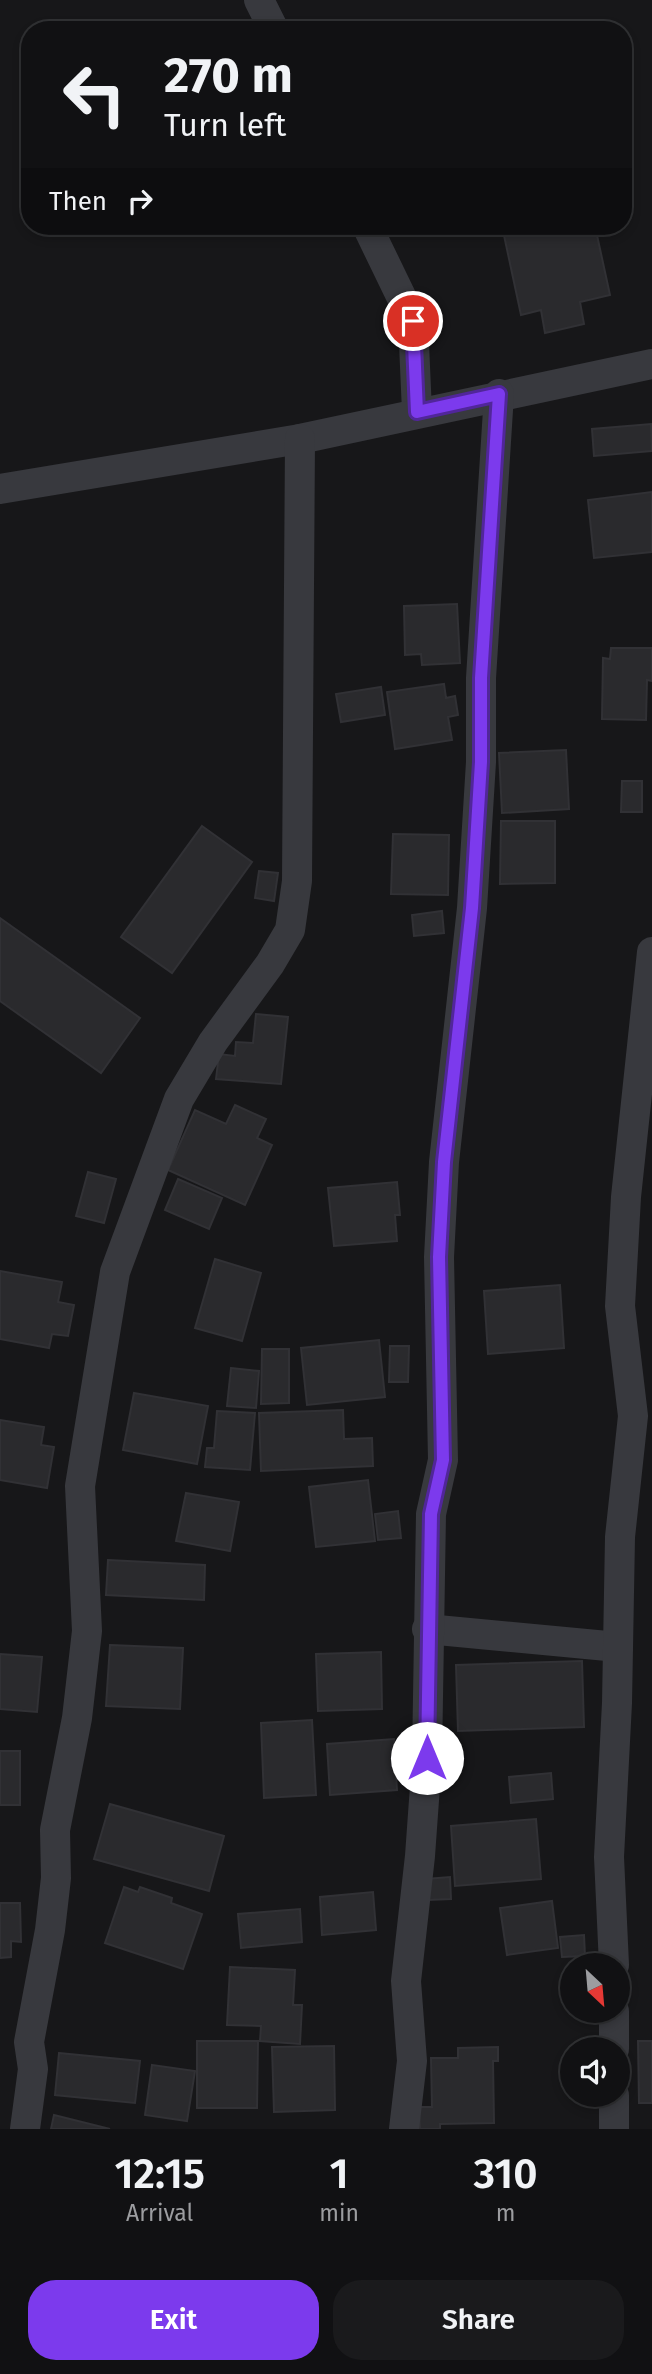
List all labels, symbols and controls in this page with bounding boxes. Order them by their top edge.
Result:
text: 270 m [164,46,293,105]
icon: left [49,49,140,140]
text: Turn left [164,106,286,144]
icon: right [121,182,159,220]
text: Then [49,186,107,217]
pin [383,291,443,351]
icon: arrive [394,302,432,340]
position arrow [390,1721,464,1795]
north arrow [560,1953,630,2023]
map controls [560,1953,630,2107]
button: sound [560,2037,630,2107]
text: 12:15 [114,2149,205,2199]
text: 1 [330,2149,349,2199]
text: 310 [473,2149,538,2199]
text: Arrival [126,2199,193,2227]
text: min [319,2199,359,2227]
text: m [496,2199,515,2227]
button: Exit [28,2280,319,2360]
button: Share [333,2280,624,2360]

